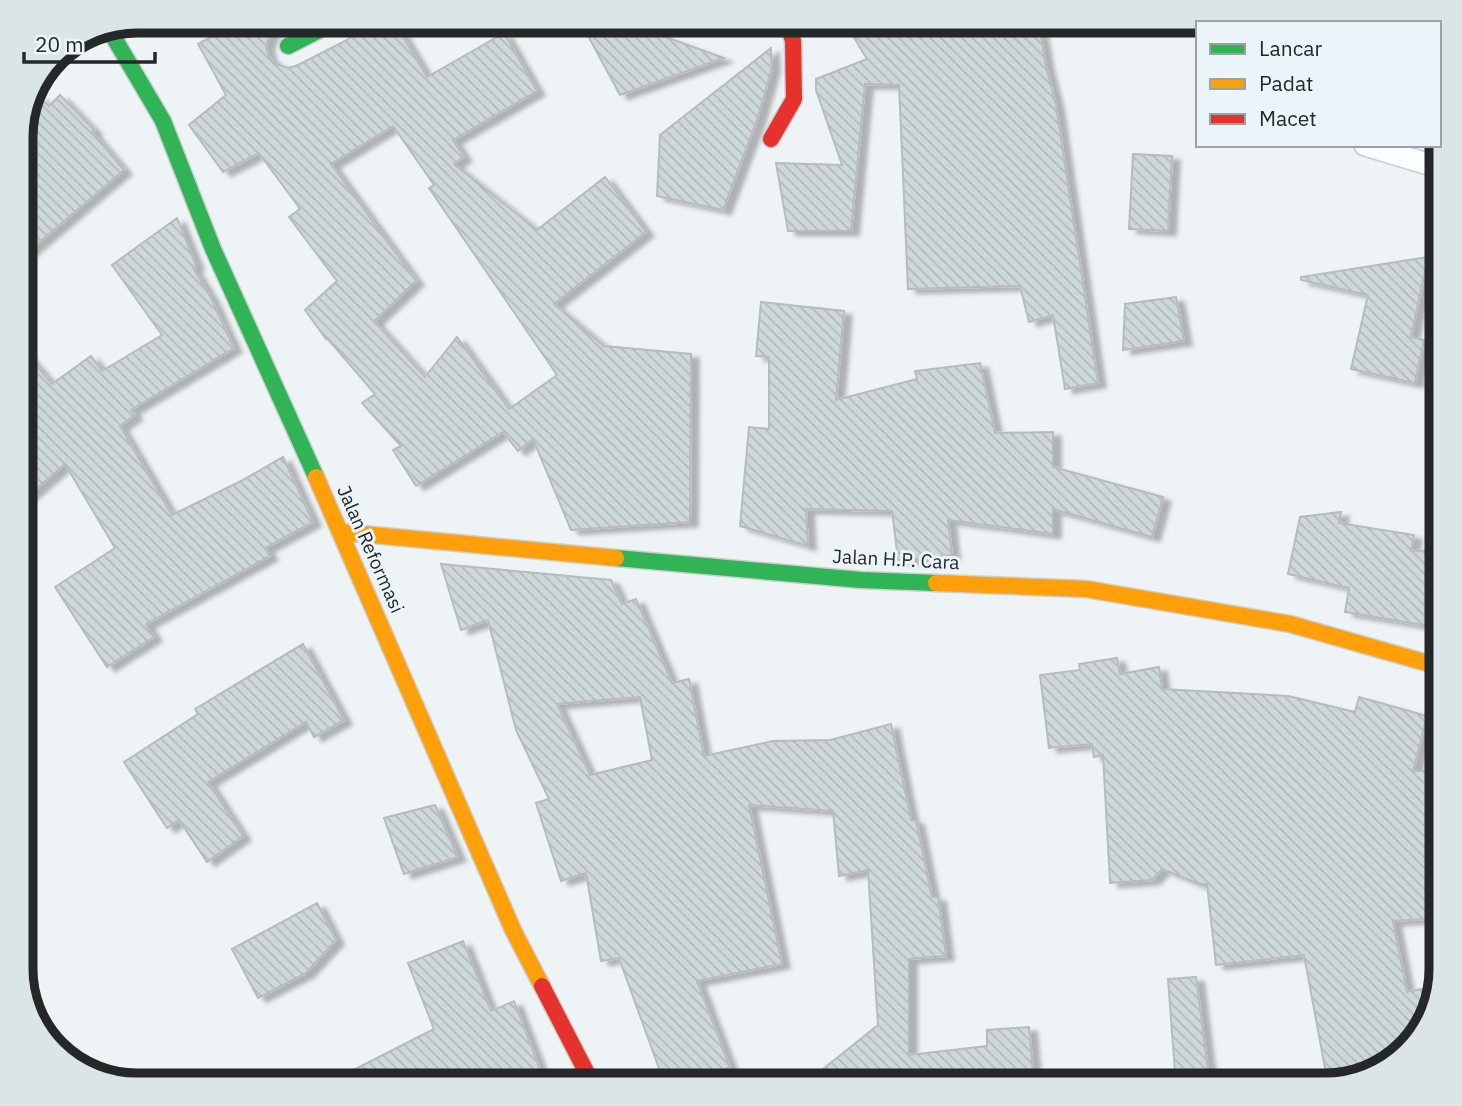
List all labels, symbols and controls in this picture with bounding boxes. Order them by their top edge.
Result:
scale bar [24,21,156,65]
legend [1196,21,1441,147]
text: 20 m [35,30,84,58]
text: Lancar [1259,34,1322,62]
text: Padat [1259,69,1314,97]
text: Macet [1259,104,1317,132]
street label: Jalan Reformasi [332,481,410,617]
street label: Jalan H.P. Cara [832,544,960,574]

